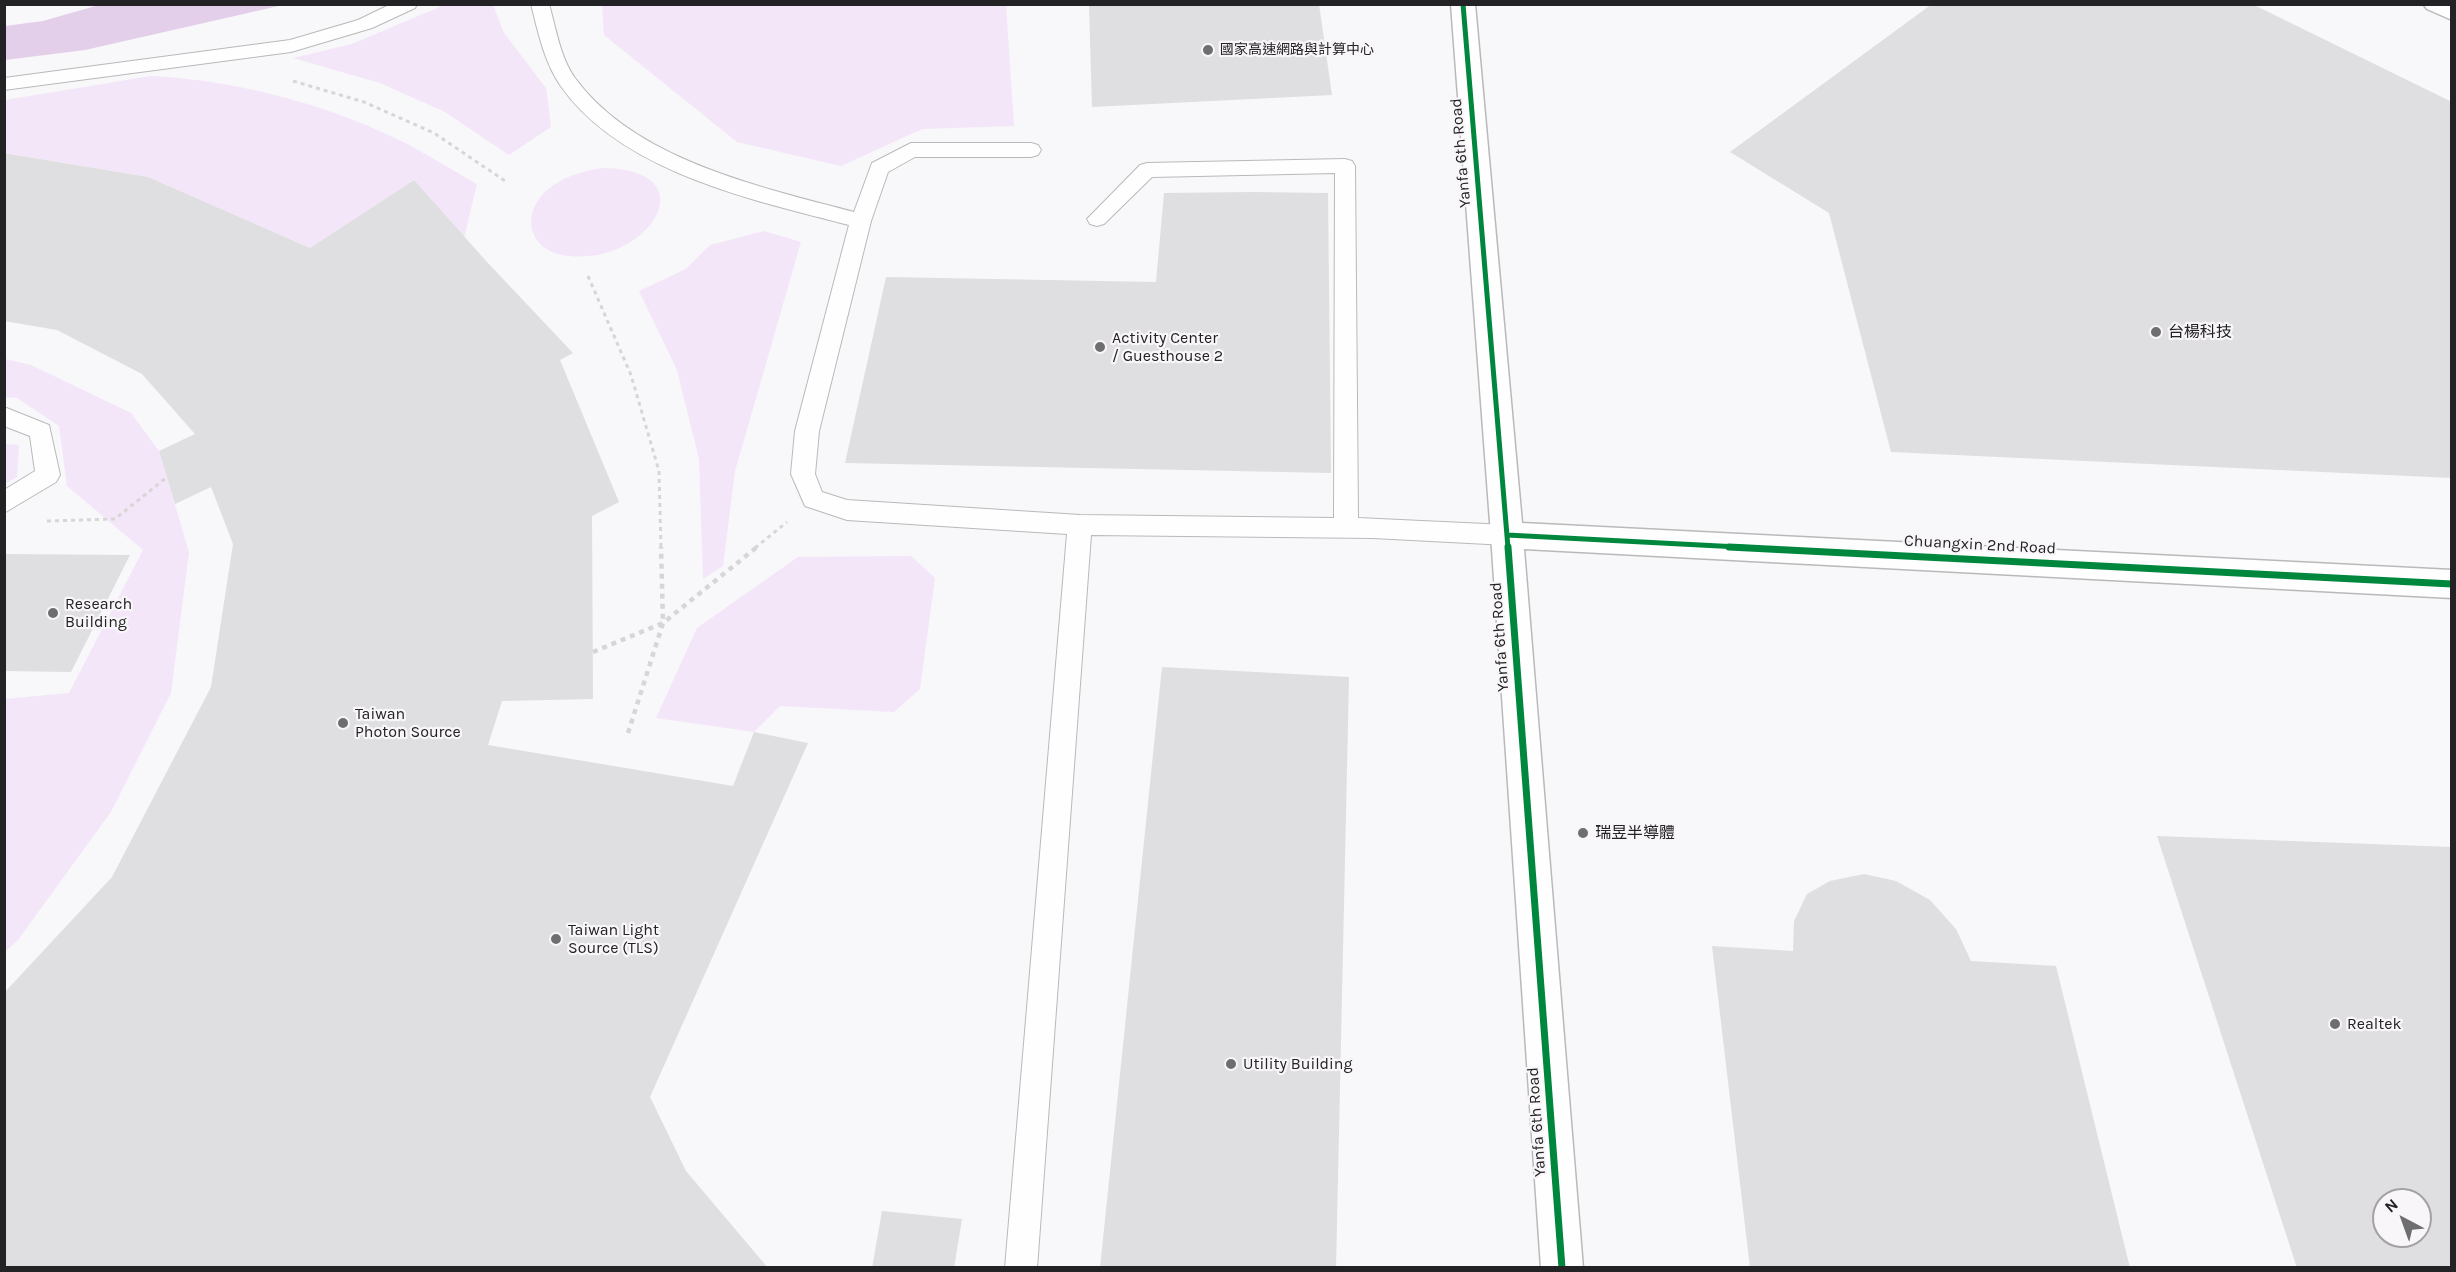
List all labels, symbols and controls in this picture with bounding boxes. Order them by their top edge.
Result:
place label: 國家高速網路與計算中心 [1220,42,1374,58]
marker: 國家高速網路與計算中心 [1201,43,1215,57]
street label: Yanfa 6th Road [1447,97,1475,209]
place label: 台楊科技 [2168,322,2232,342]
marker: 台楊科技 [2149,325,2163,339]
place label: Activity Center / Guesthouse 2 [1112,328,1223,366]
marker: Activity Center / Guesthouse 2 [1093,340,1107,354]
street label: Chuangxin 2nd Road [1904,531,2056,559]
street label: Yanfa 6th Road [1487,582,1513,692]
place label: Research Building [65,594,132,632]
marker: Research Building [46,606,60,620]
place label: Taiwan Photon Source [355,704,461,742]
marker: Taiwan Photon Source [336,716,350,730]
place label: 瑞昱半導體 [1595,823,1675,843]
marker: 瑞昱半導體 [1576,826,1590,840]
place label: Taiwan Light Source (TLS) [568,920,659,958]
marker: Taiwan Light Source (TLS) [549,932,563,946]
place label: Realtek [2347,1014,2402,1034]
marker: Realtek [2328,1017,2342,1031]
place label: Utility Building [1243,1054,1353,1074]
marker: Utility Building [1224,1057,1238,1071]
street label: Yanfa 6th Road [1524,1067,1550,1177]
north arrow [2372,1188,2432,1248]
text: N [2381,1195,2402,1216]

